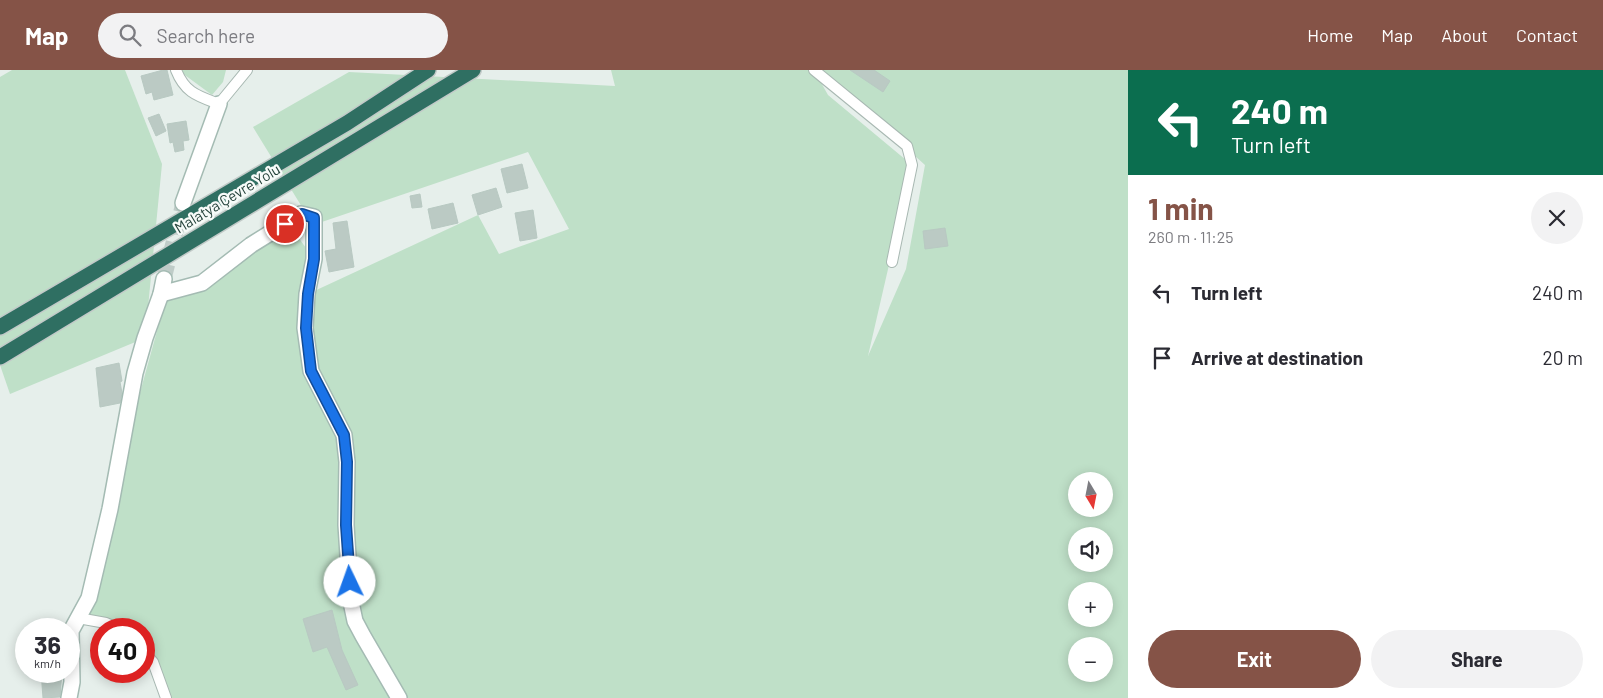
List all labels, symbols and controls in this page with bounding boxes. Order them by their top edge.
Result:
search box [98,13,448,58]
text: Map [25,21,68,50]
icon: search [116,21,144,49]
text: Search here [156,24,255,47]
text: Home [1307,24,1353,46]
text: Map [1381,24,1413,46]
text: About [1441,24,1488,46]
text: Contact [1516,24,1578,46]
text: 240 m [1231,89,1328,131]
icon: left [1148,90,1213,155]
text: Turn left [1231,131,1311,157]
street label: Malatya Çevre Yolu [171,159,283,237]
text: 1 min [1148,190,1214,226]
button: close [1531,192,1583,244]
pin [264,203,306,245]
icon: arrive [271,210,299,238]
text: 260 m · 11:25 [1148,227,1234,246]
icon: left [1148,279,1176,307]
text: Turn left [1191,281,1262,304]
text: 240 m [1532,281,1583,304]
icon: arrive [1148,344,1176,372]
text: Arrive at destination [1191,346,1363,369]
text: 20 m [1543,346,1583,369]
north arrow [1068,472,1112,518]
map controls [1068,472,1113,682]
button: sound [1068,527,1113,572]
position arrow [323,555,375,607]
button: + [1068,582,1113,627]
speed limit sign: 40 [90,618,155,683]
text: 36 [34,629,61,659]
button: Exit [1148,630,1361,688]
button: Share [1371,630,1583,688]
button: − [1068,637,1113,682]
text: km/h [34,656,61,670]

